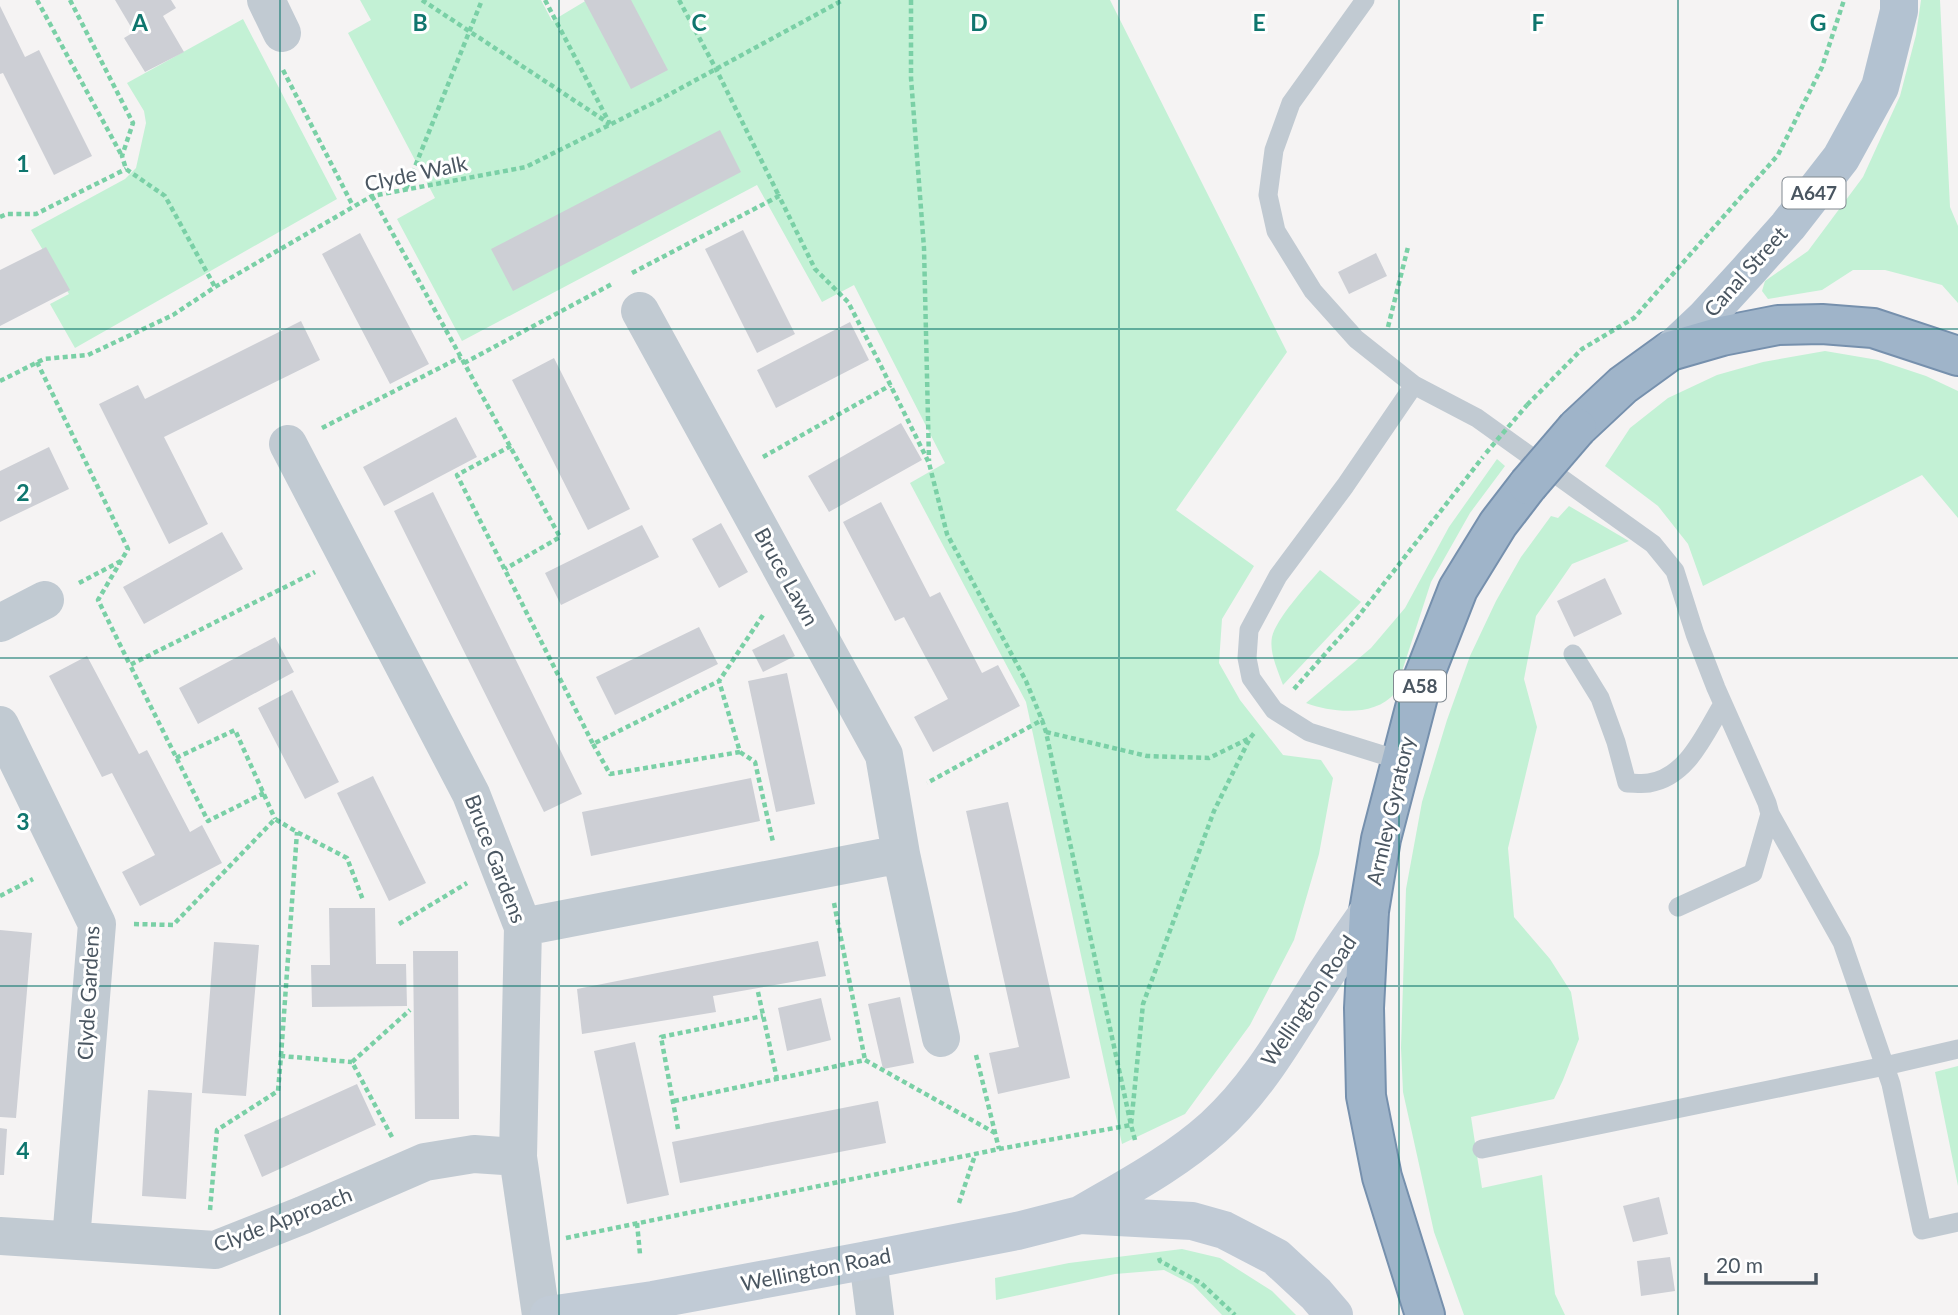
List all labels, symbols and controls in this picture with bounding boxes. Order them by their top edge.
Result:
text: A [131,8,149,36]
text: B [412,8,428,36]
text: C [691,8,707,36]
text: D [970,8,988,36]
text: E [1252,8,1266,36]
text: F [1531,8,1545,36]
text: G [1810,8,1826,36]
text: 1 [16,149,30,177]
street label: Clyde Walk [362,149,470,196]
road number: A647 [1783,178,1846,209]
street label: Canal Street [1698,221,1792,321]
text: 2 [16,478,30,506]
street label: Bruce Lawn [750,523,825,630]
road number: A58 [1394,670,1446,702]
street label: Armley Gyratory [1360,734,1419,888]
street label: Bruce Gardens [460,791,532,926]
text: 3 [16,807,30,835]
street label: Clyde Gardens [72,925,104,1061]
street label: Wellington Road [1255,930,1361,1070]
text: 4 [16,1136,30,1164]
street label: Clyde Approach [210,1181,355,1256]
street label: Wellington Road [739,1242,893,1295]
scale bar [1706,1242,1816,1286]
text: 20 m [1716,1252,1763,1277]

